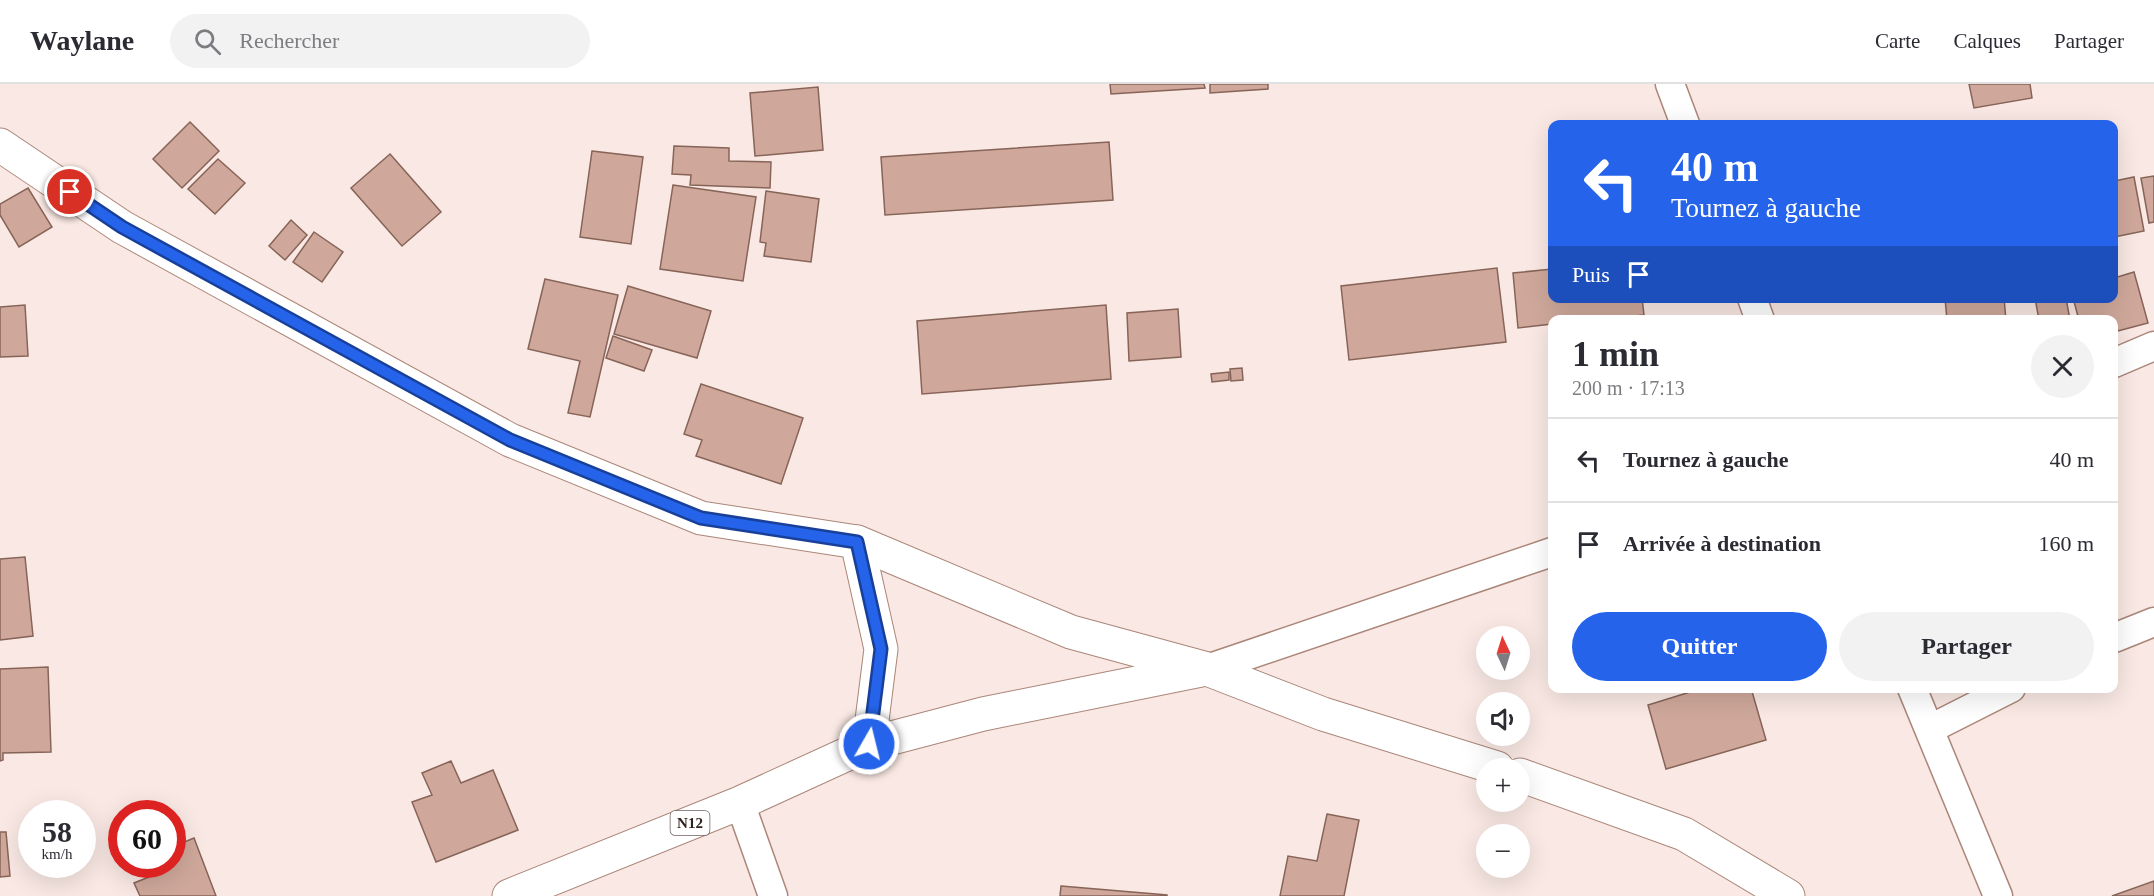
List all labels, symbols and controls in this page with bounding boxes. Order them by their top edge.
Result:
search box [170,14,590,68]
text: Waylane [30,25,134,56]
icon: search [191,25,224,58]
text: Rechercher [239,28,339,53]
text: Carte [1875,29,1920,53]
text: Calques [1953,29,2021,53]
text: Partager [2054,29,2124,53]
icon: left [1572,144,1650,222]
text: 40 m [1671,144,1759,190]
pin [44,166,95,217]
icon: arrive [53,175,86,208]
text: Tournez à gauche [1671,193,1861,223]
icon: arrive [1622,258,1655,291]
text: Puis [1572,262,1610,287]
text: 1 min [1572,334,1659,374]
button: close [2031,335,2094,398]
text: 200 m · 17:13 [1572,377,1685,399]
icon: left [1572,444,1605,477]
text: Tournez à gauche [1623,447,1788,472]
text: 40 m [2049,447,2094,472]
icon: arrive [1572,528,1605,561]
text: Arrivée à destination [1623,531,1821,556]
text: 160 m [2038,531,2094,556]
button: Quitter [1572,612,1827,681]
button: Partager [1839,612,2094,681]
north arrow [1476,626,1530,680]
map controls [1476,626,1530,878]
button: sound [1476,692,1530,746]
position arrow [837,712,901,776]
button: + [1476,758,1530,812]
speed limit sign: 60 [108,800,186,878]
road number: N12 [670,811,710,835]
text: 58 [42,815,72,848]
button: − [1476,824,1530,878]
text: km/h [42,846,72,862]

